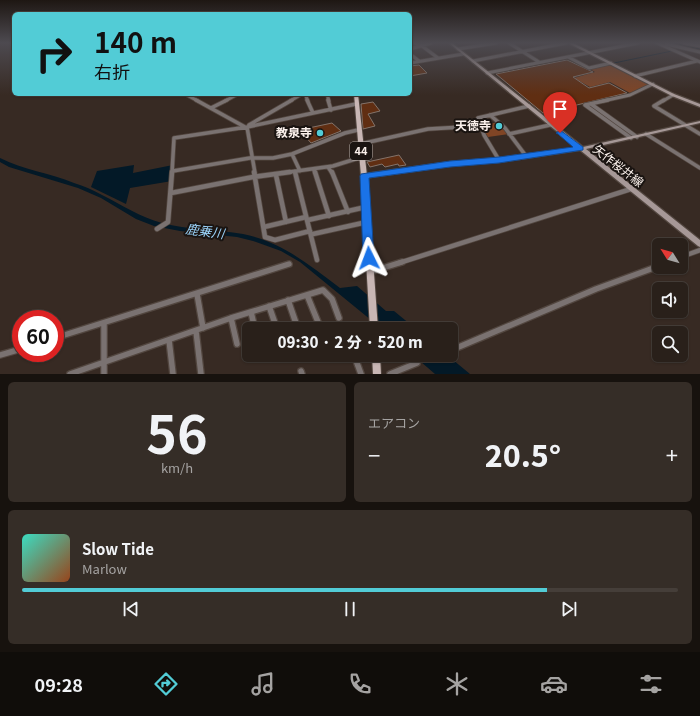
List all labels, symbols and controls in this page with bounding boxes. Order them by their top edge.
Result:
text: 140 m [94,21,177,61]
icon: right [28,28,80,80]
text: 右折 [94,58,130,84]
pin [543,92,577,133]
icon: arrive [549,98,571,120]
place label: 天徳寺 [455,116,491,133]
marker: 天徳寺 [494,121,504,131]
place label: 教泉寺 [276,123,312,140]
marker: 教泉寺 [315,128,325,138]
street label: 矢作桜井線 [590,140,648,190]
road number: 44 [350,142,372,160]
water label: 鹿乗川 [184,218,228,243]
position arrow [348,237,390,279]
north arrow [652,238,688,274]
map controls [652,238,688,362]
button: sound [652,282,688,318]
speed limit sign: 60 [12,310,64,362]
button: search [652,326,688,362]
text: 09:30 · 2 分 · 520 m [277,331,423,352]
text: 56 [146,394,208,469]
text: エアコン [368,413,420,432]
text: 20.5° [485,432,561,476]
text: − [368,438,380,470]
text: + [666,438,678,470]
text: km/h [161,458,193,477]
text: Slow Tide [82,538,154,559]
text: Marlow [82,559,127,578]
icon: previous [120,598,142,620]
icon: pause [339,598,361,620]
icon: next [558,598,580,620]
icon: directions [152,670,180,698]
icon: music [249,670,277,698]
icon: phone [346,670,374,698]
icon: climate [443,670,471,698]
icon: car [540,670,568,698]
icon: filters [637,670,665,698]
text: 09:28 [35,671,83,697]

